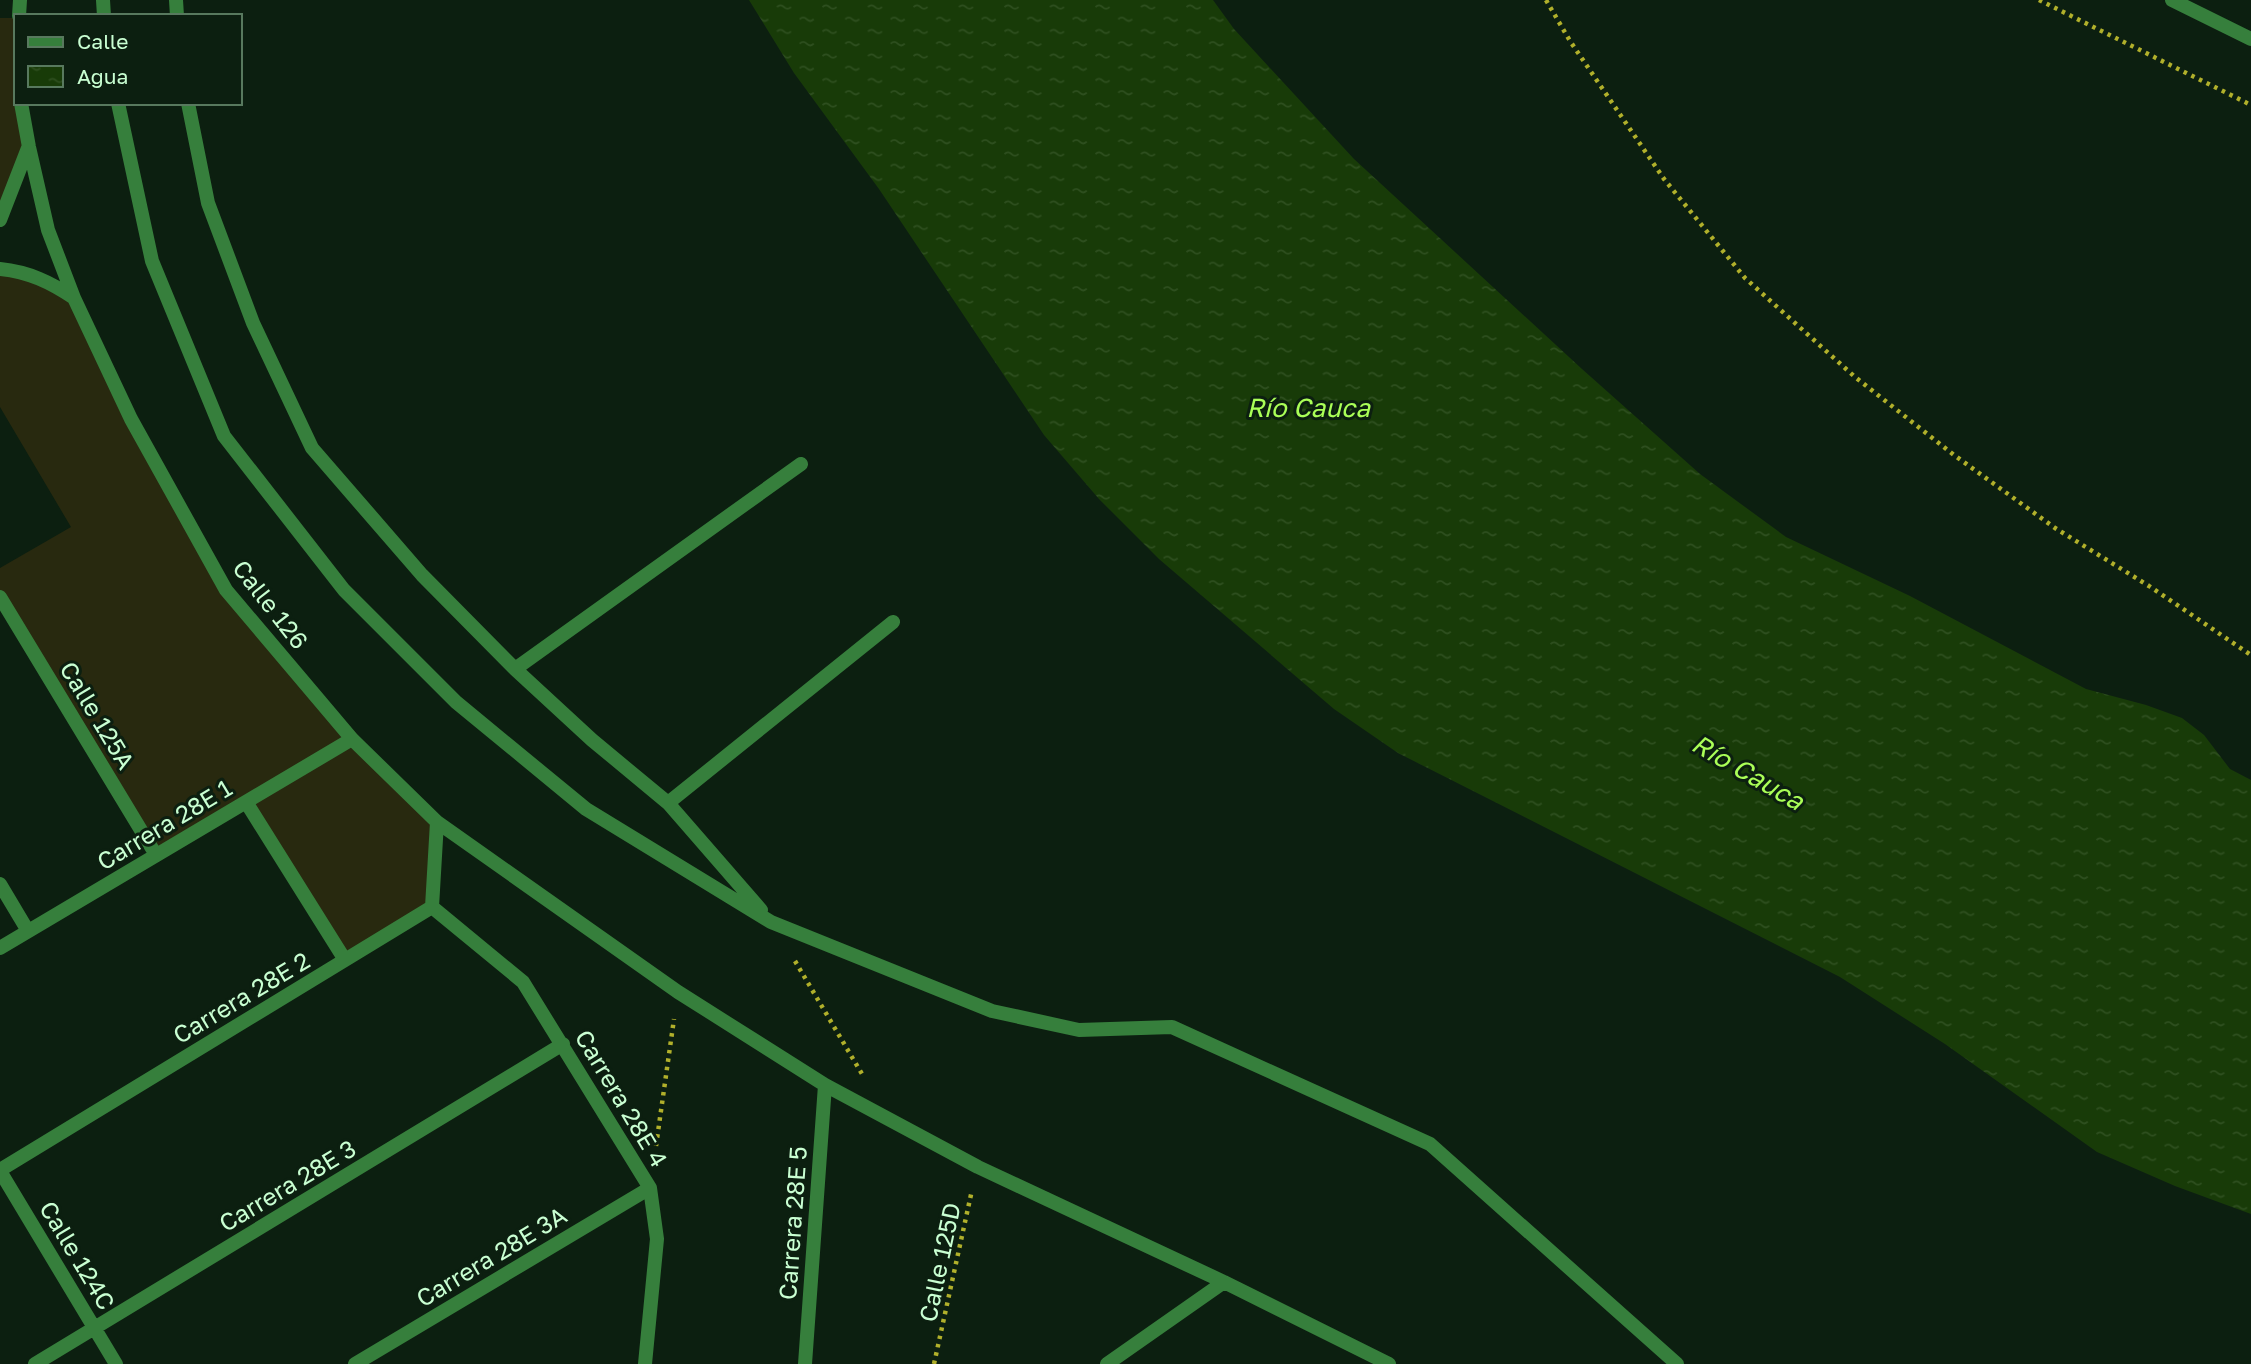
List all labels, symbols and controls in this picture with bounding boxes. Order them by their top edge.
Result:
legend [14,14,242,105]
text: Calle [77,28,129,54]
text: Agua [77,63,128,89]
water label: Río Cauca [1246,392,1371,423]
street label: Calle 126 [227,554,315,654]
street label: Calle 125A [55,656,141,774]
water label: Río Cauca [1687,728,1810,817]
street label: Carrera 28E 1 [91,772,237,876]
street label: Carrera 28E 2 [167,945,315,1049]
street label: Carrera 28E 4 [570,1024,674,1172]
street label: Carrera 28E 3 [213,1133,361,1237]
street label: Carrera 28E 5 [772,1145,812,1301]
street label: Calle 124C [34,1195,122,1315]
street label: Carrera 28E 3A [411,1200,571,1312]
street label: Calle 125D [912,1200,966,1324]

